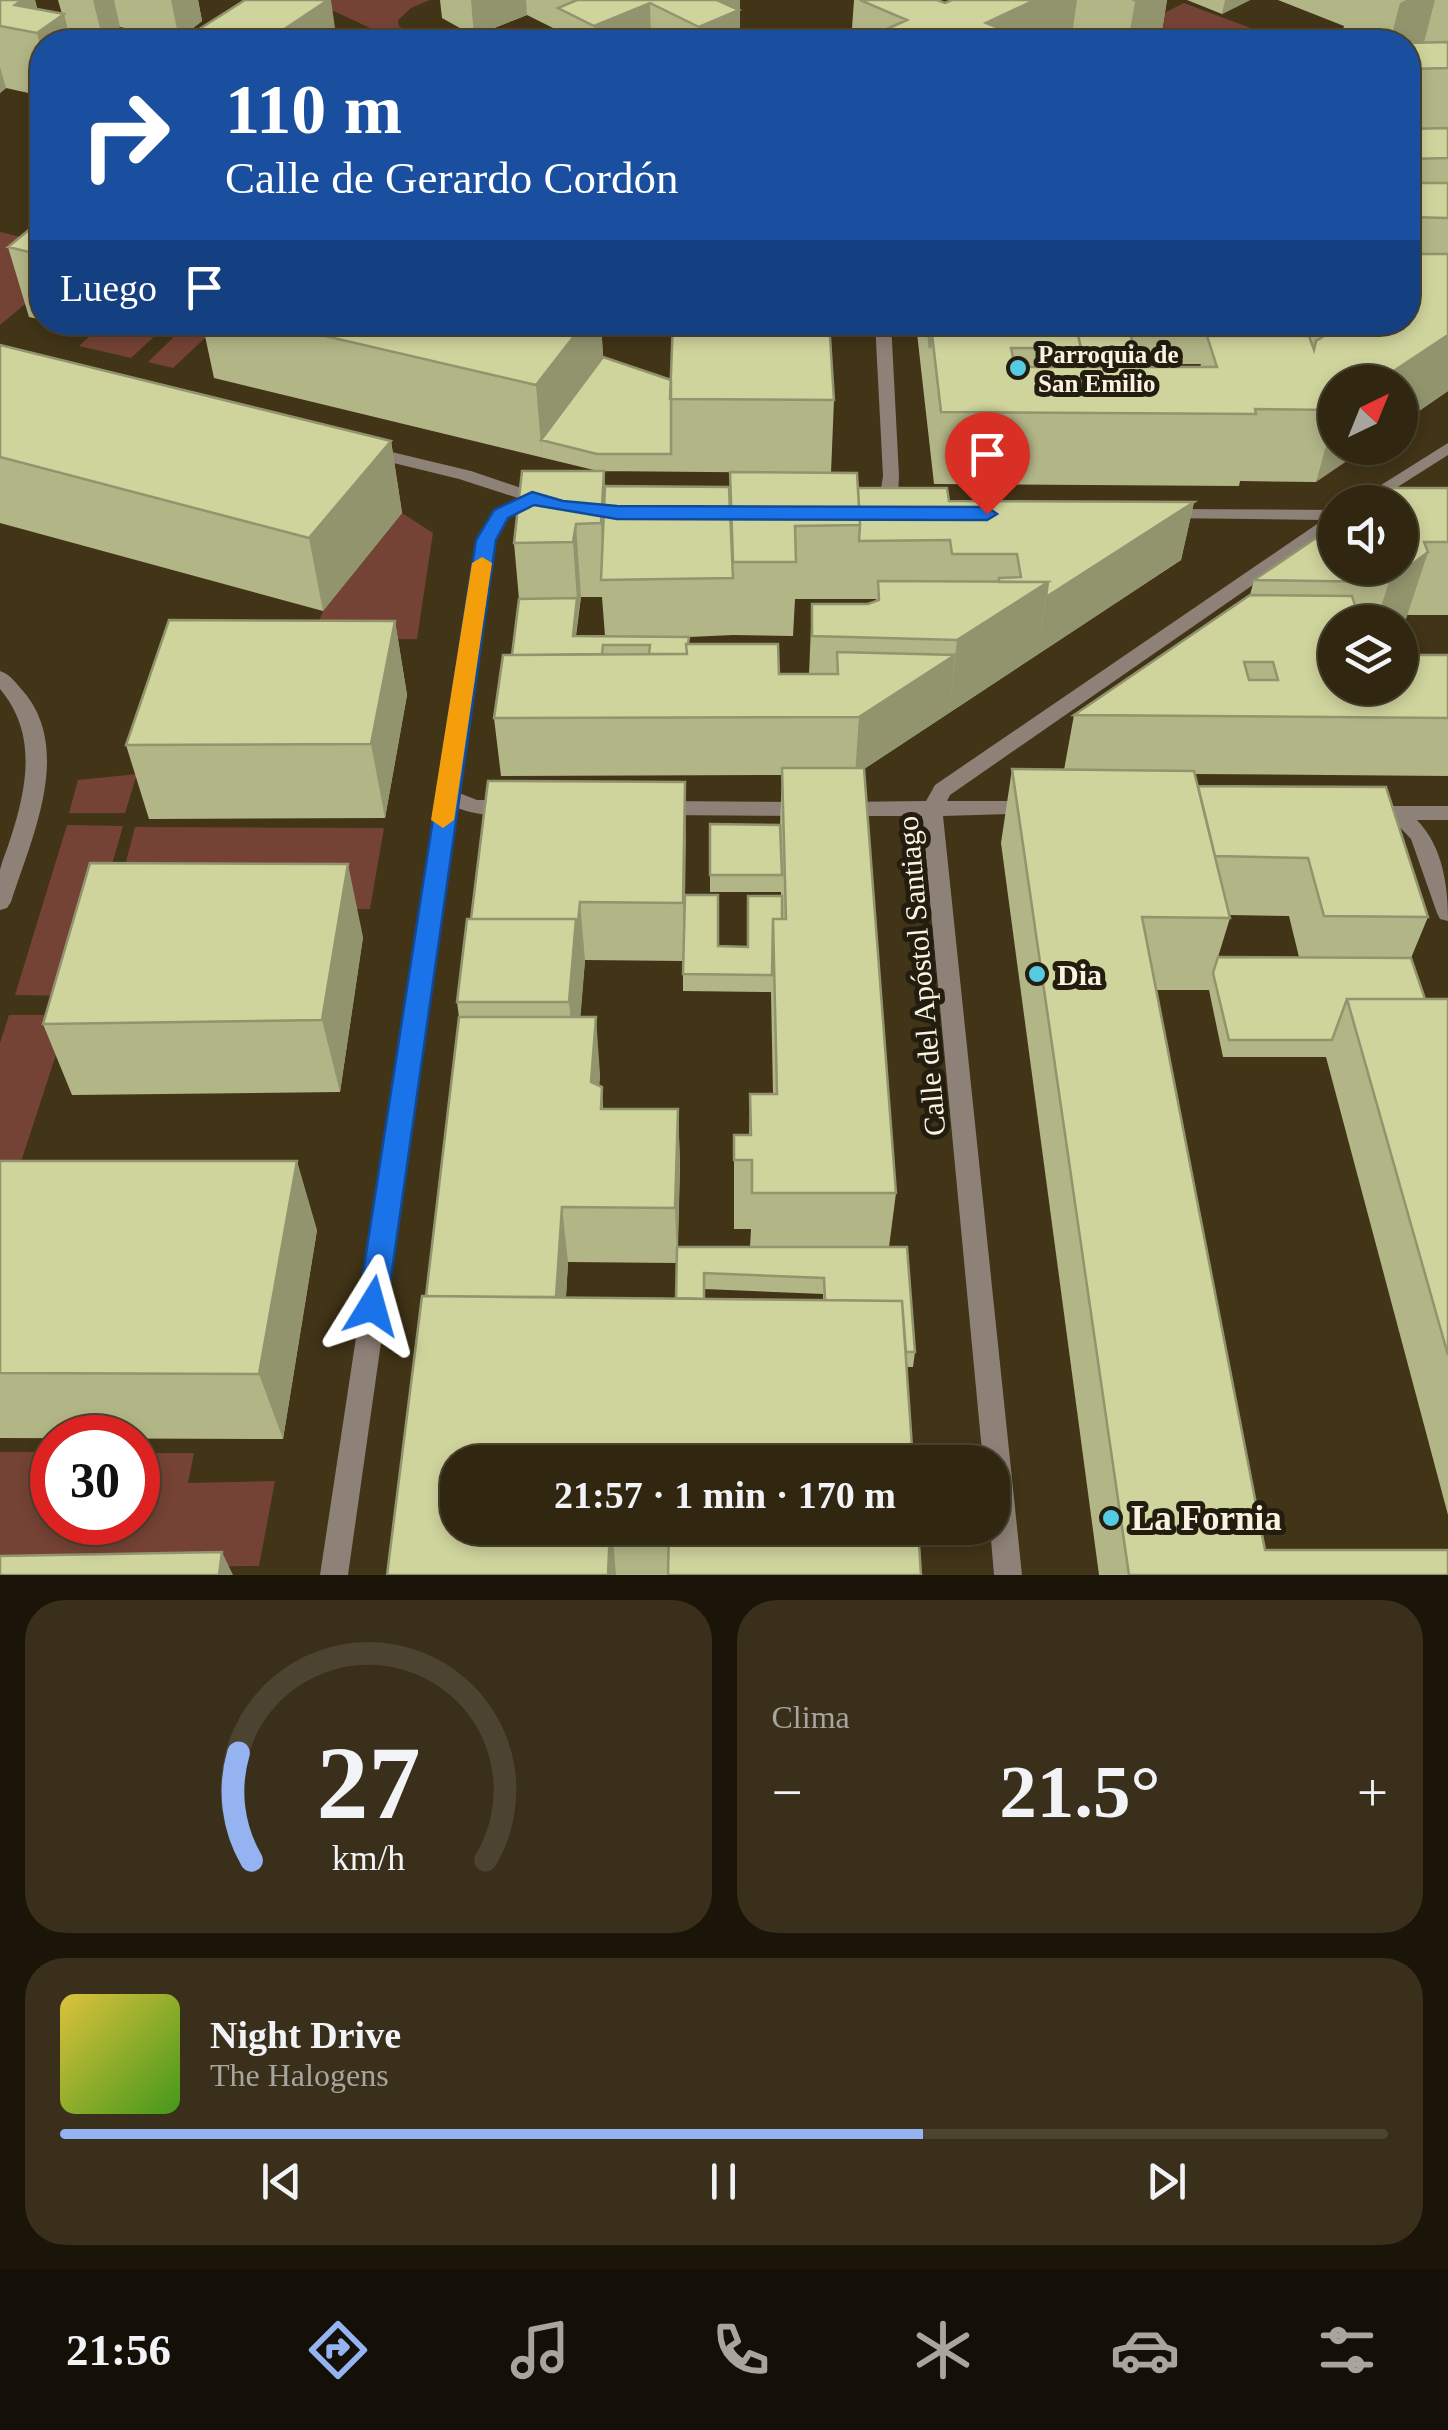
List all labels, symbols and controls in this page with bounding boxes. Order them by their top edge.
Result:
icon: right [60,70,190,200]
text: 110 m [225,71,402,148]
text: Calle de Gerardo Cordón [225,153,679,203]
icon: arrive [177,260,232,315]
text: Luego [60,267,157,309]
place label: Parroquia de San Emilio [1038,341,1179,397]
marker: Parroquia de San Emilio [1007,357,1029,379]
north arrow [1318,365,1418,465]
map controls [1318,365,1418,705]
pin [945,412,1030,515]
icon: arrive [960,427,1015,482]
button: sound [1318,485,1418,585]
button: layers [1318,605,1418,705]
street label: Calle del Apóstol Santiago [891,815,951,1137]
place label: Dia [1057,958,1102,991]
marker: Dia [1026,963,1048,985]
position arrow [320,1254,424,1358]
speed limit sign: 30 [30,1415,160,1545]
text: 21:57 · 1 min · 170 m [554,1474,896,1516]
place label: La Fornia [1131,1499,1282,1538]
marker: La Fornia [1100,1507,1122,1529]
text: Clima [772,1699,850,1735]
text: 27 [316,1725,420,1840]
text: 21.5° [999,1750,1160,1833]
text: − [772,1762,803,1823]
text: + [1357,1762,1388,1823]
text: km/h [332,1838,405,1878]
text: Night Drive [210,2014,401,2056]
text: The Halogens [210,2057,389,2093]
icon: previous [254,2154,309,2209]
icon: pause [696,2154,751,2209]
icon: next [1139,2154,1194,2209]
icon: directions [303,2315,373,2385]
icon: music [505,2315,575,2385]
icon: phone [706,2315,776,2385]
icon: climate [908,2315,978,2385]
icon: car [1110,2315,1180,2385]
icon: filters [1312,2315,1382,2385]
text: 21:56 [66,2325,171,2375]

